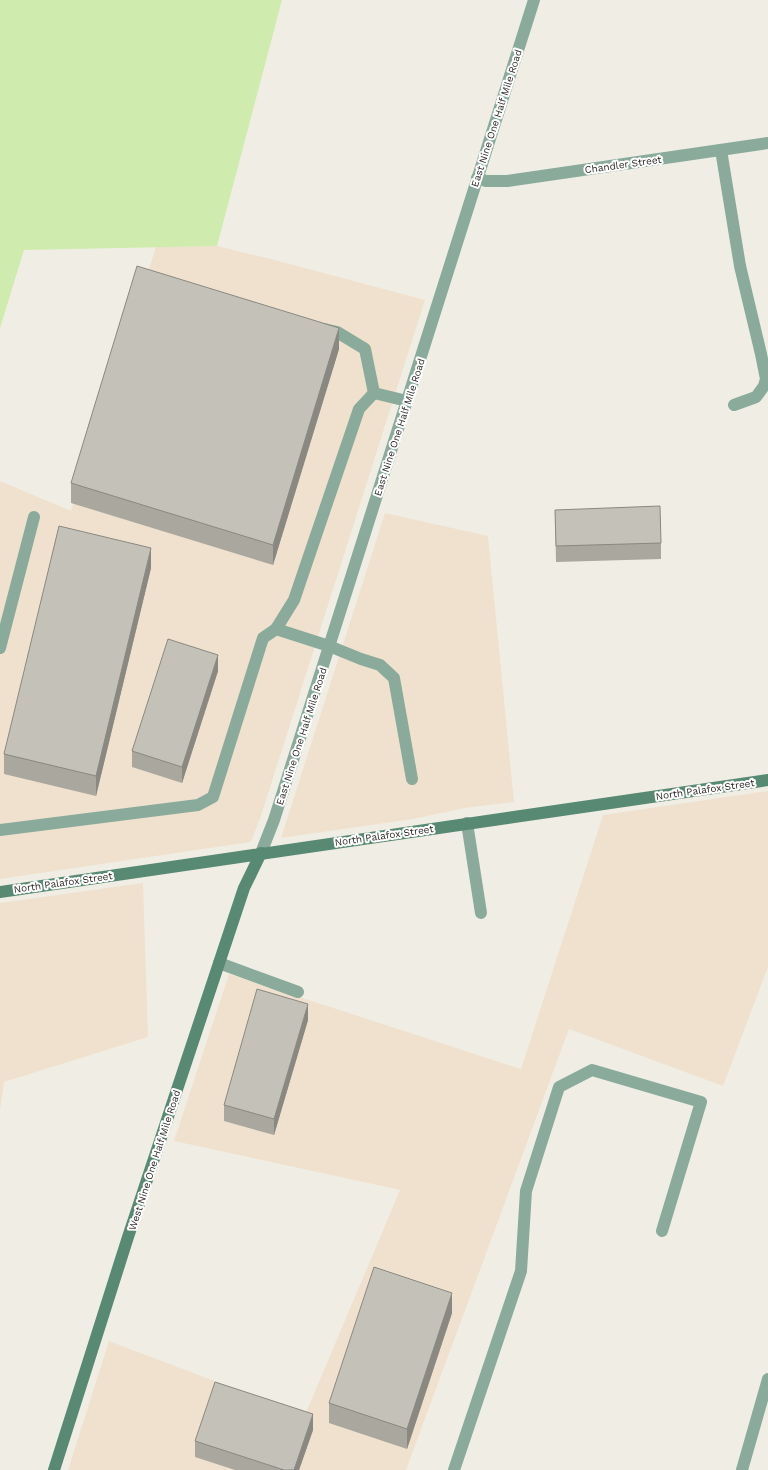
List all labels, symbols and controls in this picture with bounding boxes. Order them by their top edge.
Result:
street label: East Nine One Half Mile Road [469,48,524,188]
street label: Chandler Street [584,154,663,175]
street label: East Nine One Half Mile Road [372,357,427,497]
street label: East Nine One Half Mile Road [274,666,329,806]
street label: North Palafox Street [655,777,756,802]
street label: North Palafox Street [334,823,435,848]
street label: North Palafox Street [13,870,114,895]
street label: West Nine One Half Mile Road [127,1089,182,1232]

